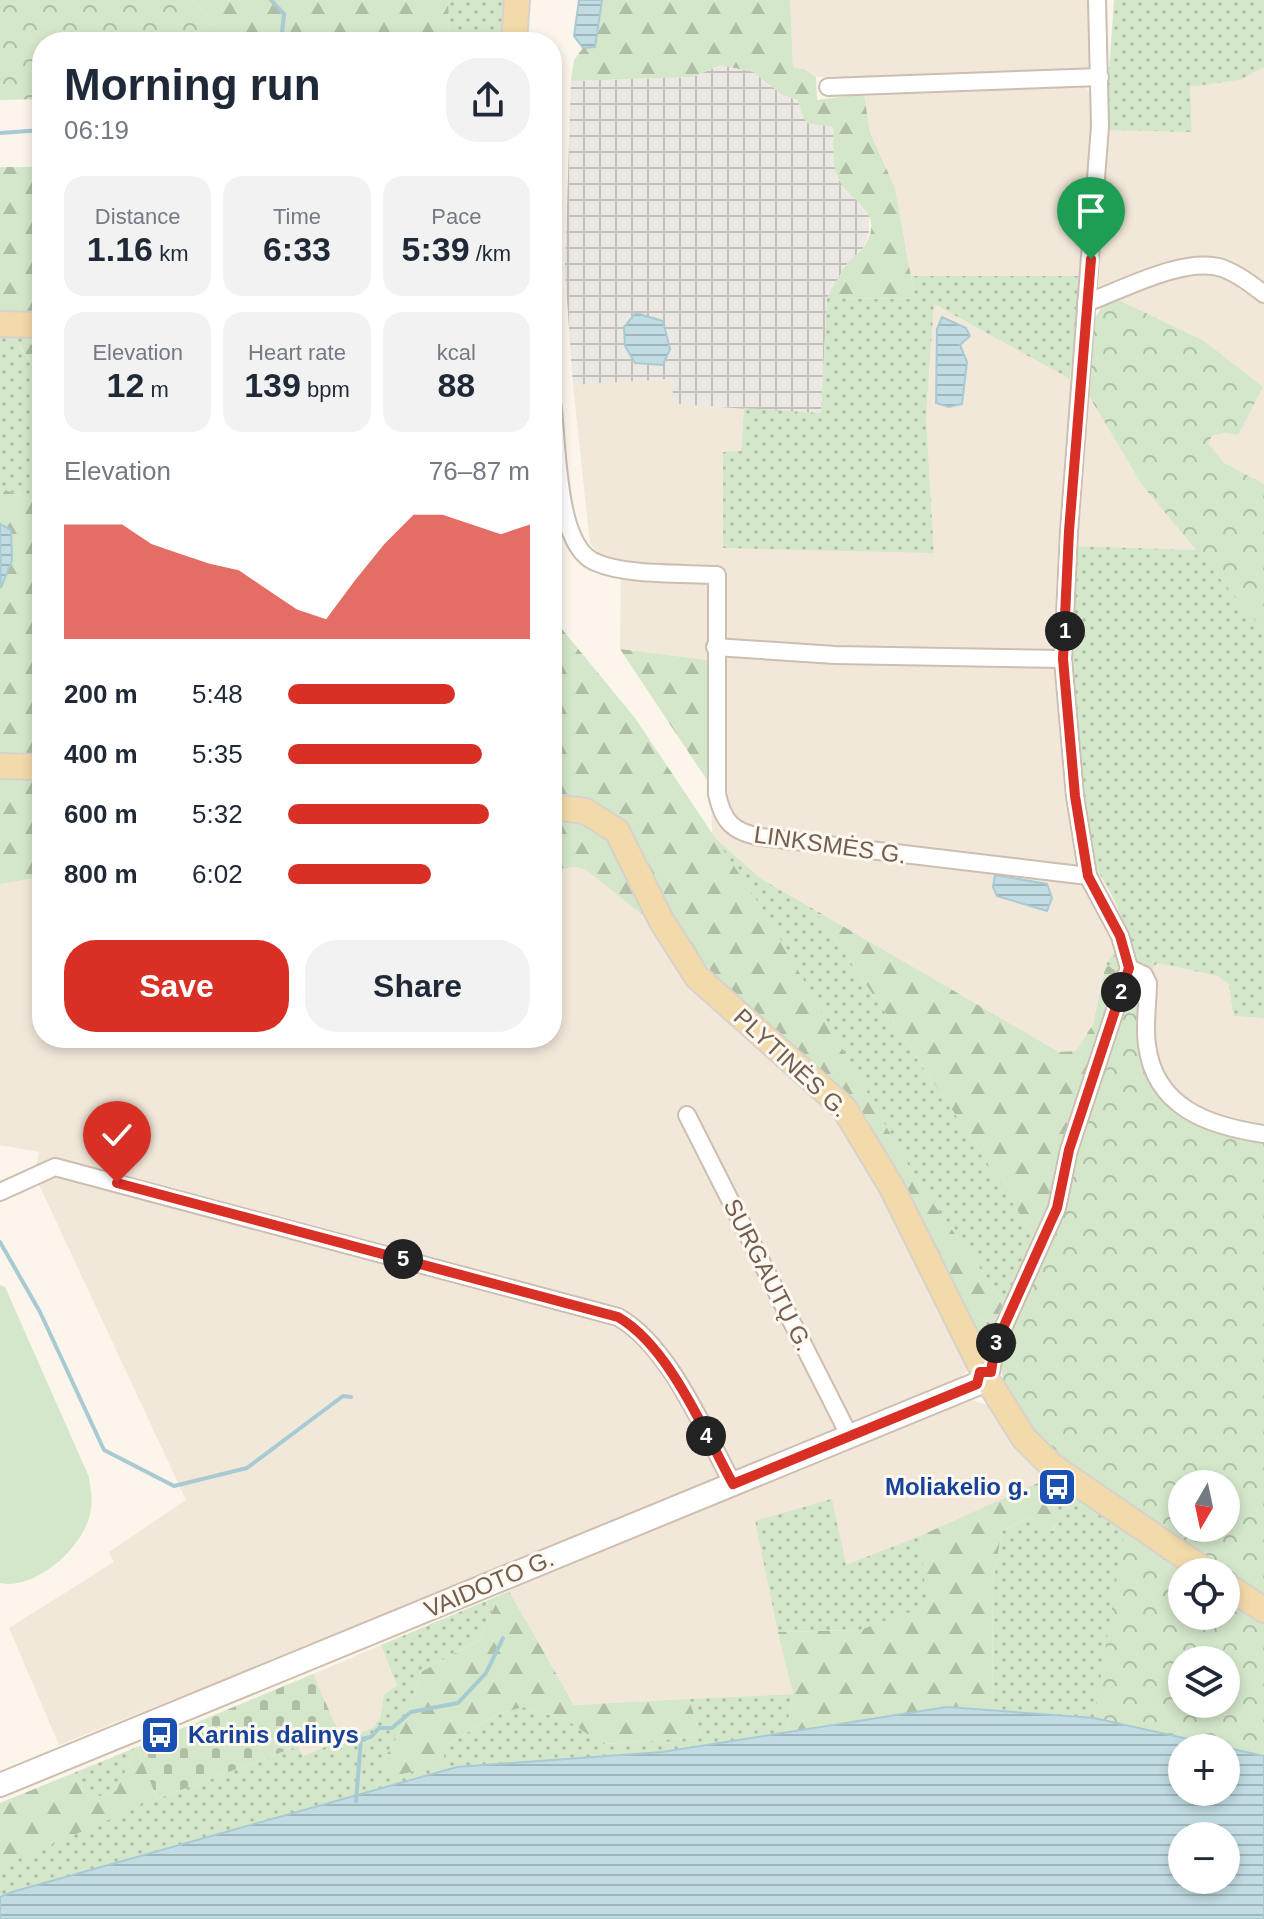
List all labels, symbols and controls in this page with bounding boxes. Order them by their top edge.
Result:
button: share [446,58,530,142]
text: Morning run [64,60,321,109]
text: 06:19 [64,115,129,145]
pin [1057,177,1125,259]
icon: arrive [1069,189,1113,233]
text: Distance [95,204,180,229]
text: Time [273,204,321,229]
text: Pace [431,204,481,229]
text: 1.16 [87,230,153,268]
text: 6:33 [263,230,331,268]
text: 5:39 [402,230,470,268]
text: km [153,241,188,266]
text: /km [470,241,511,266]
text: Elevation [92,340,183,365]
text: Heart rate [248,340,346,365]
text: kcal [437,340,476,365]
text: 12 [107,366,144,404]
text: 139 [244,366,301,404]
text: 88 [437,366,475,404]
text: m [144,377,169,402]
text: bpm [301,377,350,402]
text: Elevation [64,456,171,486]
text: 76–87 m [429,456,530,486]
pin: 1 [1045,611,1085,651]
text: 1 [1059,618,1071,643]
text: 200 m [64,679,138,709]
text: 5:48 [192,679,243,709]
text: 400 m [64,739,138,769]
text: 5:35 [192,739,243,769]
text: 600 m [64,799,138,829]
text: 5:32 [192,799,243,829]
street label: LINKSMĖS G. [752,820,908,869]
text: 800 m [64,859,138,889]
text: 6:02 [192,859,243,889]
button: Save [64,940,289,1032]
button: Share [305,940,530,1032]
pin: 2 [1101,972,1141,1012]
text: 2 [1115,979,1127,1004]
street label: PLYTINĖS G. [729,1003,854,1122]
pin [83,1101,151,1183]
icon: check [95,1113,139,1157]
street label: SURGAUTŲ G. [719,1194,818,1355]
pin: 5 [383,1239,423,1279]
text: 5 [397,1246,409,1271]
pin: 3 [976,1323,1016,1363]
text: 3 [990,1330,1002,1355]
pin: 4 [686,1416,726,1456]
text: 4 [700,1423,712,1448]
bus stop icon: Moliakelio g. [1036,1466,1078,1508]
north arrow [1168,1470,1240,1542]
map controls [1168,1470,1240,1894]
place label: Moliakelio g. [885,1473,1029,1500]
street label: VAIDOTO G. [420,1544,558,1623]
button: locate [1168,1558,1240,1630]
button: layers [1168,1646,1240,1718]
bus stop icon: Karinis dalinys [139,1714,181,1756]
place label: Karinis dalinys [188,1721,359,1748]
button: + [1168,1734,1240,1806]
button: − [1168,1822,1240,1894]

